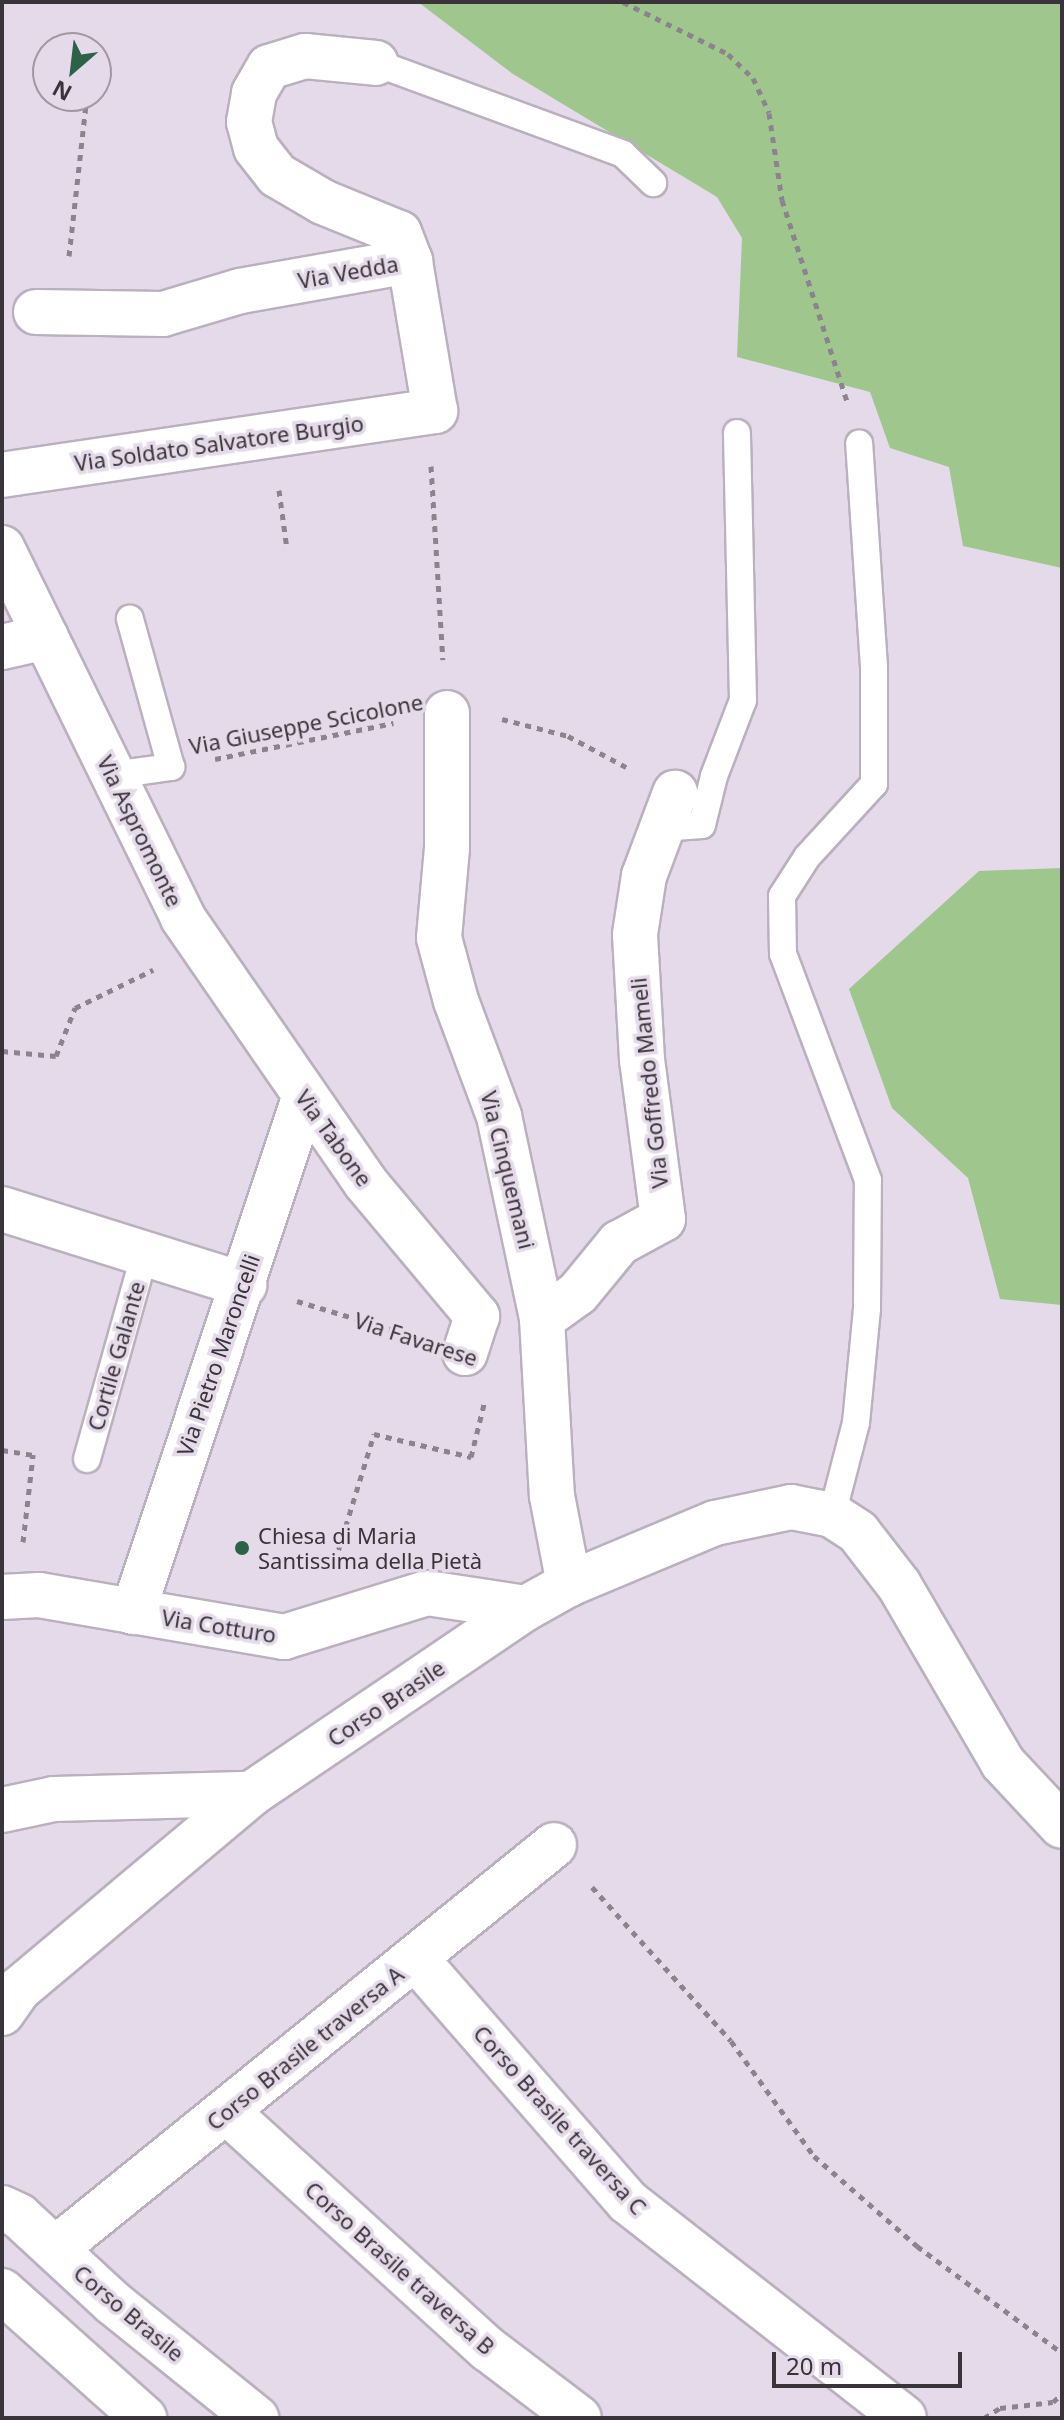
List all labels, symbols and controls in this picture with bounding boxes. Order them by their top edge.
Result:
north arrow [32,32,112,112]
text: N [47,74,77,109]
street label: Via Vedda [296,250,400,294]
street label: Via Soldato Salvatore Burgio [73,410,365,476]
street label: Via Giuseppe Scicolone [187,688,425,760]
street label: Via Aspromonte [92,751,188,911]
street label: Via Goffredo Mameli [625,976,673,1190]
street label: Via Tabone [290,1085,378,1191]
street label: Via Cinquemani [476,1088,540,1252]
street label: Via Pietro Maroncelli [171,1251,265,1459]
street label: Cortile Galante [82,1278,150,1434]
street label: Via Favarese [351,1307,481,1371]
place label: Chiesa di Maria Santissima della Pietà [258,1522,482,1574]
marker: Chiesa di Maria Santissima della Pietà [233,1539,251,1557]
street label: Via Cotturo [160,1604,278,1648]
street label: Corso Brasile [322,1654,450,1752]
street label: Corso Brasile traversa A [201,1961,409,2135]
street label: Corso Brasile traversa C [468,2020,652,2220]
street label: Corso Brasile traversa B [300,2176,500,2360]
street label: Corso Brasile [69,2259,189,2367]
scale bar [776,2336,966,2386]
text: 20 m [786,2349,842,2382]

